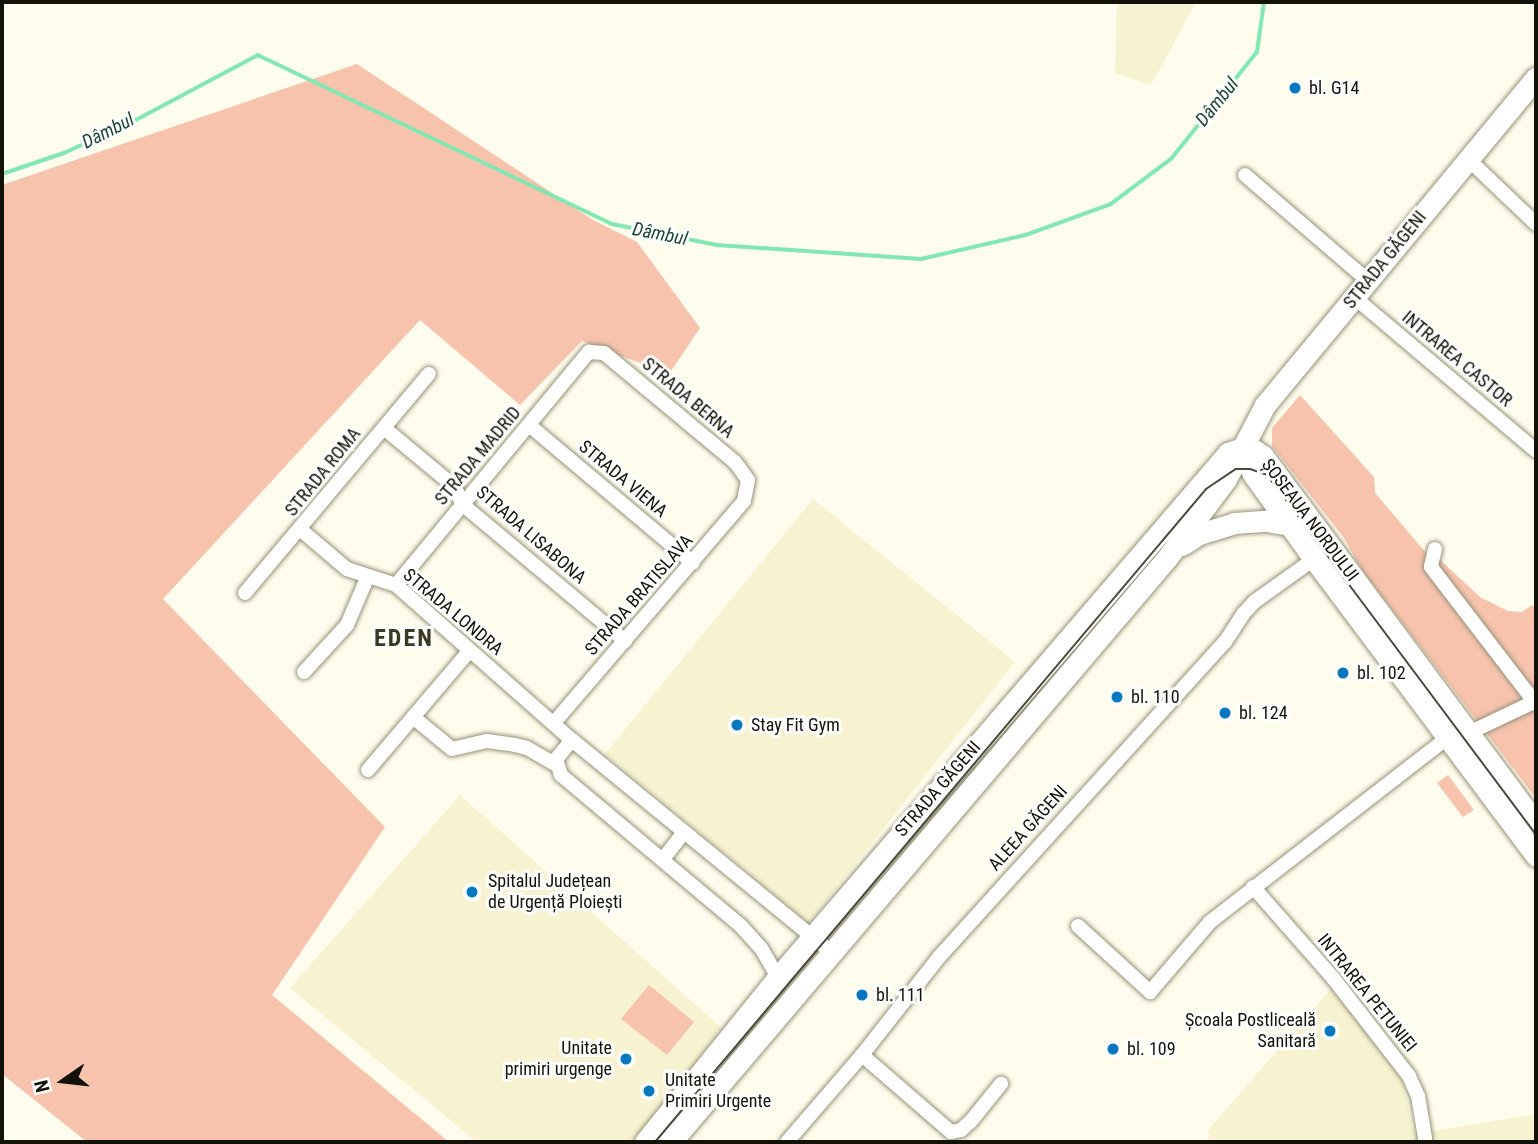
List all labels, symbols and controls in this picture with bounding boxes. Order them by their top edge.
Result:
water label: Dâmbul [1191,73,1243,131]
place label: bl. G14 [1309,77,1359,99]
marker: bl. G14 [1287,80,1303,96]
water label: Dâmbul [78,108,138,154]
street label: STRADA GĂGENI [1339,207,1431,313]
water label: Dâmbul [631,218,689,250]
street label: INTRAREA CASTOR [1398,307,1516,411]
street label: STRADA BERNA [638,353,738,443]
street label: STRADA MADRID [431,402,525,510]
street label: STRADA ROMA [281,423,365,521]
street label: STRADA VIENA [575,436,671,522]
street label: ȘOSEAUA NORDULUI [1257,455,1363,585]
street label: STRADA LISABONA [472,481,590,589]
street label: STRADA BRATISLAVA [581,530,697,660]
street label: STRADA LONDRA [399,564,507,660]
district label: EDEN [375,625,433,653]
place label: bl. 102 [1357,662,1406,684]
marker: bl. 102 [1335,665,1351,681]
place label: bl. 110 [1131,686,1180,708]
marker: bl. 110 [1109,689,1125,705]
place label: bl. 124 [1239,702,1288,724]
marker: bl. 124 [1217,705,1233,721]
place label: Stay Fit Gym [751,714,840,736]
marker: Stay Fit Gym [729,717,745,733]
street label: STRADA GĂGENI [891,737,985,841]
street label: ALEEA GĂGENI [984,781,1072,875]
place label: Spitalul Județean de Urgență Ploiești [488,871,622,914]
marker: Spitalul Județean de Urgență Ploiești [462,882,482,902]
street label: INTRAREA PETUNIEI [1313,930,1421,1056]
place label: bl. 111 [876,984,925,1006]
marker: bl. 111 [854,987,870,1003]
place label: Școala Postliceală Sanitară [1185,1010,1316,1052]
marker: Școala Postliceală Sanitară [1322,1023,1338,1039]
place label: Unitate primiri urgenge [505,1038,612,1080]
place label: bl. 109 [1127,1038,1176,1060]
marker: bl. 109 [1105,1041,1121,1057]
north arrow [28,1046,98,1116]
marker: Unitate primiri urgenge [618,1051,634,1067]
place label: Unitate Primiri Urgente [665,1070,771,1112]
text: N [30,1078,55,1095]
marker: Unitate Primiri Urgente [639,1081,659,1101]

